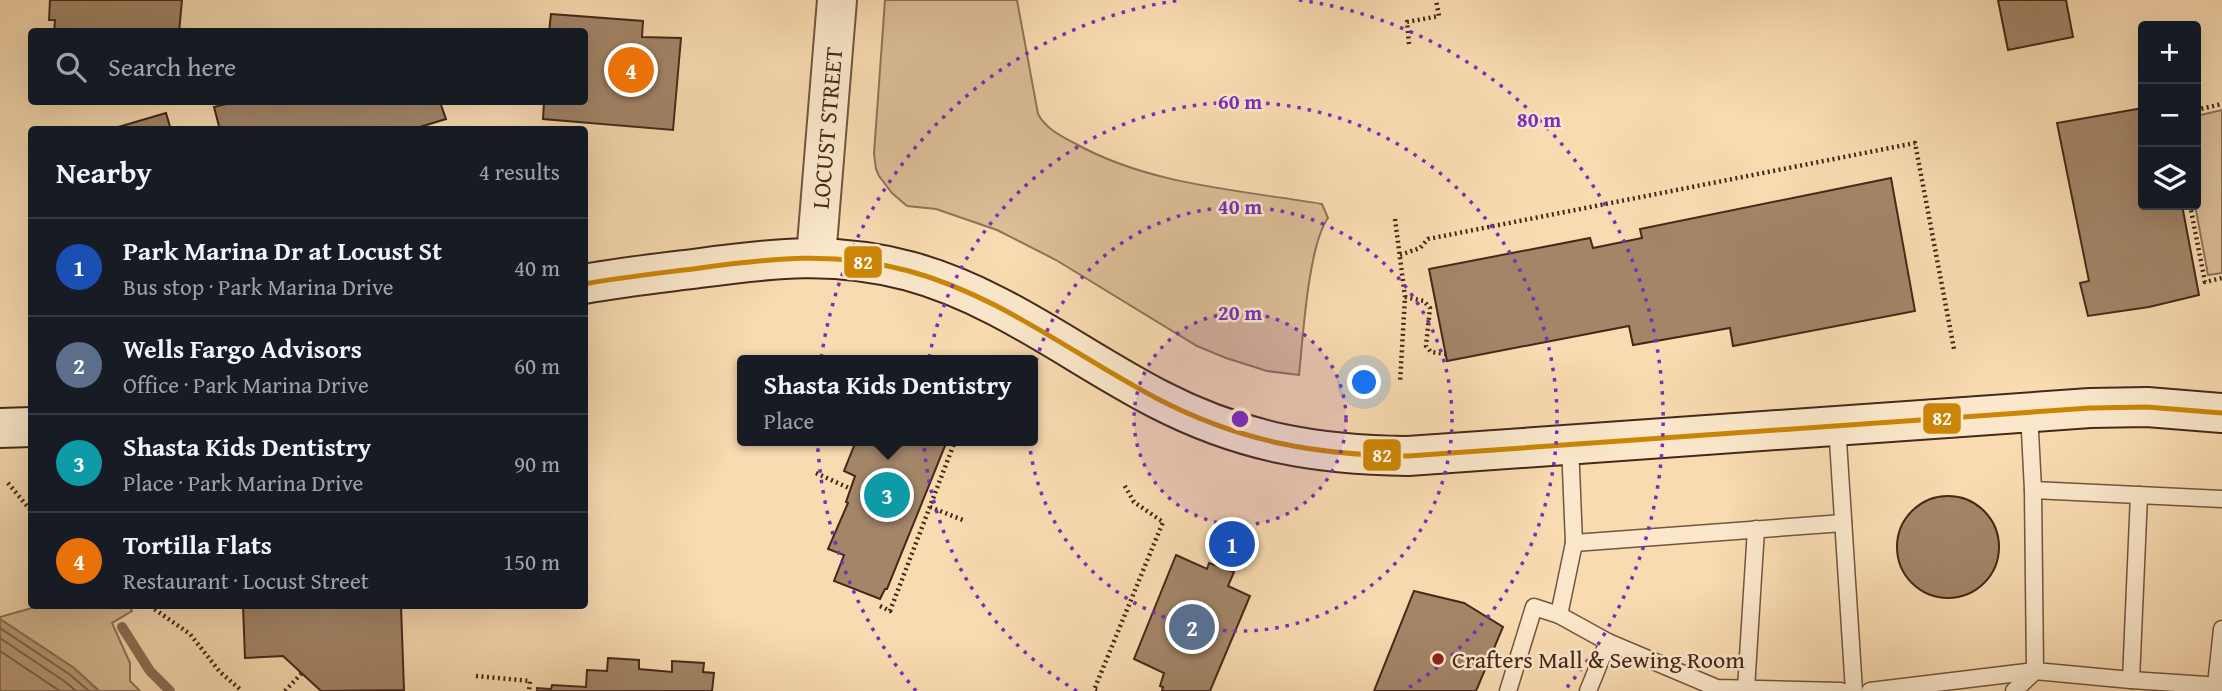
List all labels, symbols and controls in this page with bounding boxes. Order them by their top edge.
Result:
map controls [2138,21,2201,210]
button: + [2138,21,2201,84]
search box [28,28,588,105]
pin: 4 [608,44,654,96]
street label: LOCUST STREET [802,46,852,210]
text: Search here [108,47,236,86]
icon: search [52,48,90,86]
button: − [2138,84,2201,147]
text: 60 m [1218,86,1262,117]
text: 80 m [1517,104,1561,135]
button: layers [2138,147,2201,210]
text: Nearby [56,150,152,194]
text: 4 results [479,155,560,188]
text: 40 m [1218,191,1262,222]
text: Park Marina Dr at Locust St [123,231,442,270]
line badge: 82 [843,245,883,279]
text: 82 [853,248,873,276]
text: 1 [73,251,85,284]
text: 40 m [514,251,560,284]
text: Bus stop · Park Marina Drive [123,270,394,303]
text: 20 m [1218,297,1262,328]
text: Wells Fargo Advisors [123,329,362,368]
text: 2 [73,349,85,382]
text: 60 m [514,349,560,382]
popup [737,355,1038,446]
text: Shasta Kids Dentistry [764,365,1011,404]
your location [1347,365,1381,399]
text: Office · Park Marina Drive [123,368,369,401]
line badge: 82 [1922,402,1962,435]
text: Place [764,404,814,437]
text: 82 [1932,404,1952,432]
centre of rings [1228,407,1252,431]
text: Shasta Kids Dentistry [123,427,371,466]
line badge: 82 [1362,438,1402,472]
text: 82 [1372,441,1392,469]
text: 3 [73,447,85,480]
text: 90 m [514,447,560,480]
text: Place · Park Marina Drive [123,466,363,499]
pin: 3 [864,469,910,521]
pin: 1 [1209,518,1255,570]
text: Tortilla Flats [123,525,272,564]
text: 4 [73,545,85,578]
text: 150 m [503,545,560,578]
text: Restaurant · Locust Street [123,564,369,597]
pin: 2 [1169,601,1215,653]
place label: Crafters Mall & Sewing Room [1452,642,1745,677]
marker: Crafters Mall & Sewing Room [1430,651,1446,667]

